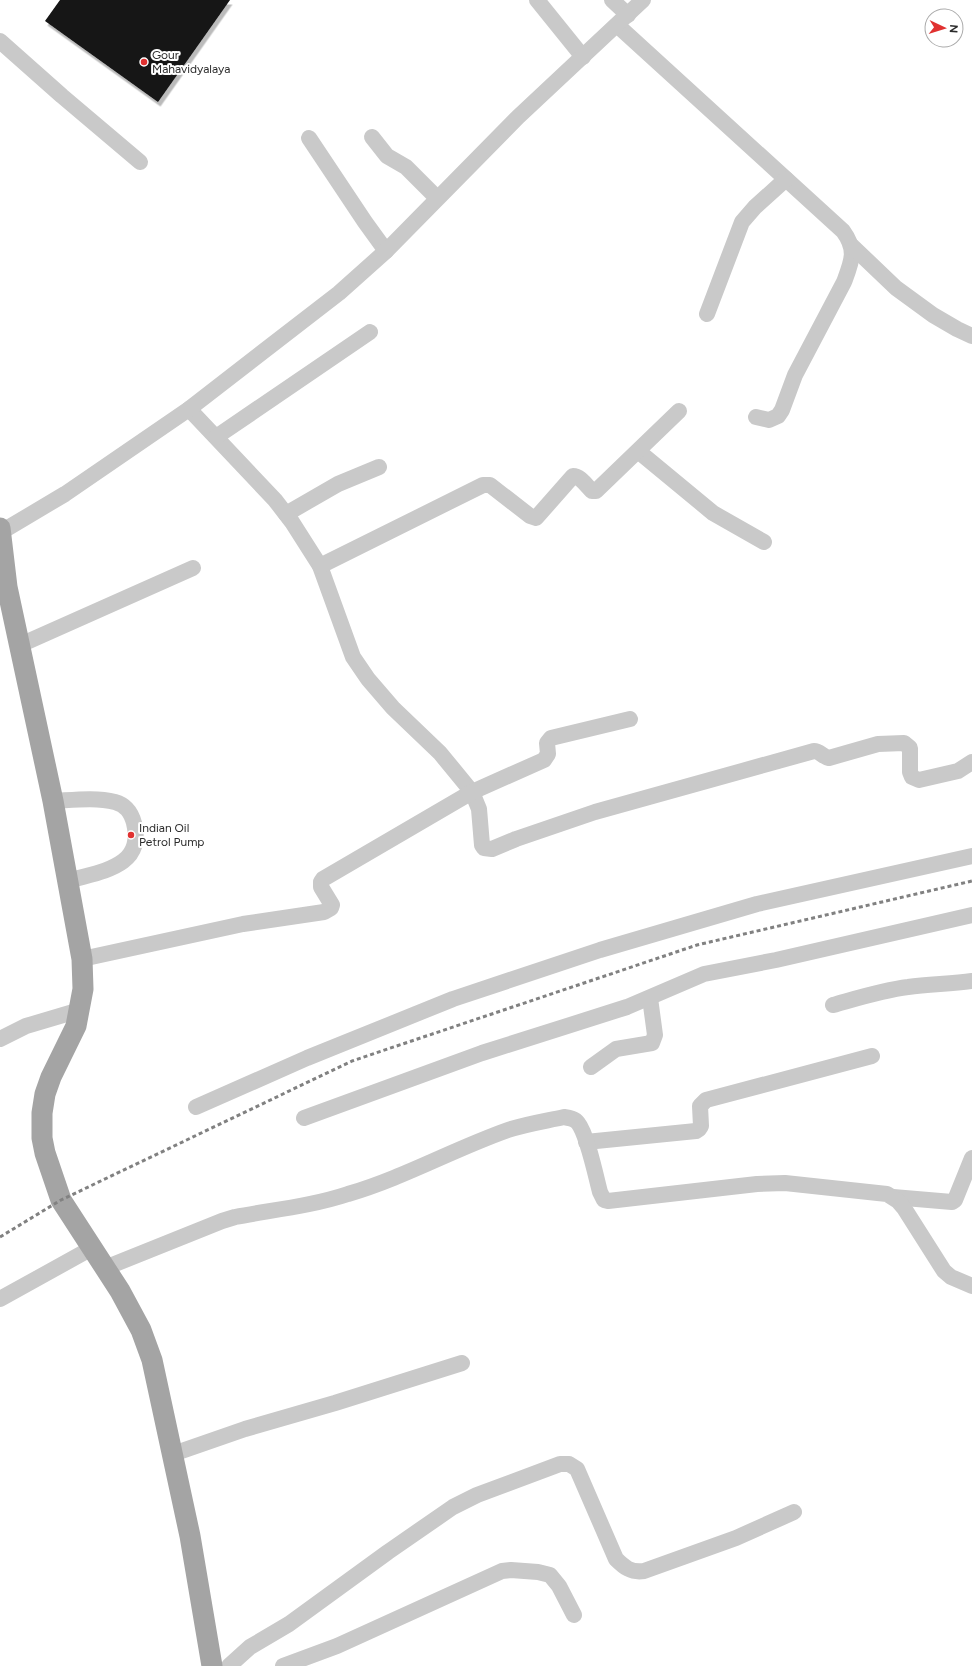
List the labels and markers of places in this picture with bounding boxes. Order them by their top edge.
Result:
place label: Gour Mahavidyalaya [152,48,230,76]
marker: Gour Mahavidyalaya [139,57,149,67]
place label: Indian Oil Petrol Pump [139,821,204,849]
marker: Indian Oil Petrol Pump [126,830,136,840]

